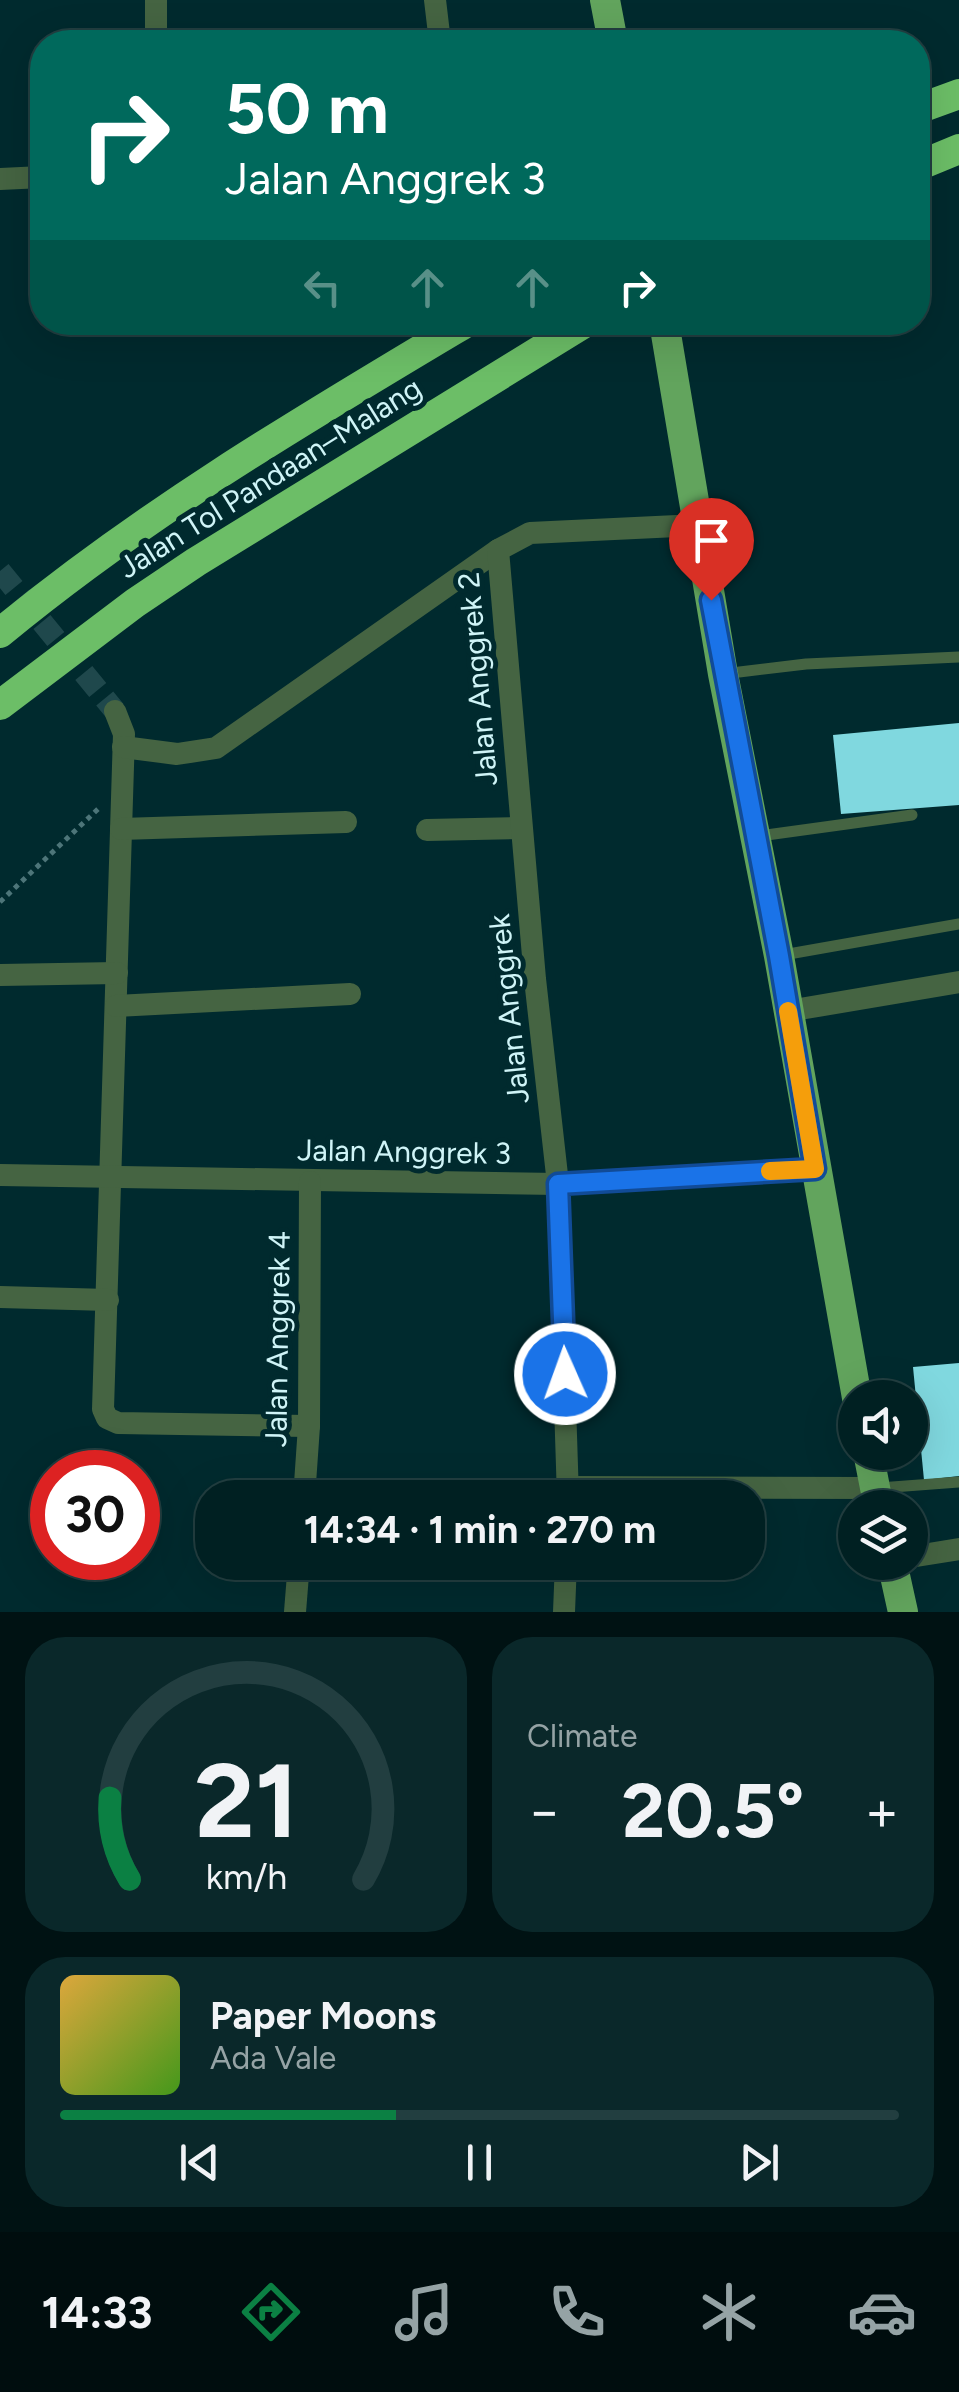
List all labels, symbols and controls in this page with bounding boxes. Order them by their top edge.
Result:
text: 50 m [225,66,389,151]
icon: right [60,70,190,200]
text: Jalan Anggrek 3 [225,151,546,205]
icon: left [295,260,350,315]
icon: ahead [400,260,455,315]
icon: ahead [505,260,560,315]
icon: right [610,260,665,315]
street label: Jalan Tol Pandaan–Malang [111,369,428,586]
pin [669,498,754,601]
icon: arrive [684,513,739,568]
street label: Jalan Anggrek 2 [450,571,505,787]
street label: Jalan Anggrek [480,912,537,1106]
street label: Jalan Anggrek 3 [297,1131,511,1172]
street label: Jalan Anggrek 4 [257,1231,298,1447]
position arrow [513,1322,617,1426]
map controls [838,1380,928,1580]
button: sound [838,1380,928,1470]
speed limit sign: 30 [30,1450,160,1580]
button: layers [838,1490,928,1580]
text: 14:34 · 1 min · 270 m [304,1507,656,1553]
text: Climate [527,1717,638,1755]
text: 21 [194,1738,298,1863]
text: 20.5° [622,1766,804,1856]
text: − [527,1778,561,1844]
text: + [865,1778,899,1844]
text: km/h [205,1855,287,1898]
text: Paper Moons [210,1993,436,2039]
text: Ada Vale [210,2039,336,2077]
icon: previous [172,2135,227,2190]
icon: pause [452,2135,507,2190]
icon: next [732,2135,787,2190]
icon: directions [236,2277,306,2347]
icon: music [389,2277,459,2347]
icon: phone [542,2277,612,2347]
icon: climate [694,2277,764,2347]
icon: car [847,2277,917,2347]
text: 14:33 [41,2285,153,2339]

